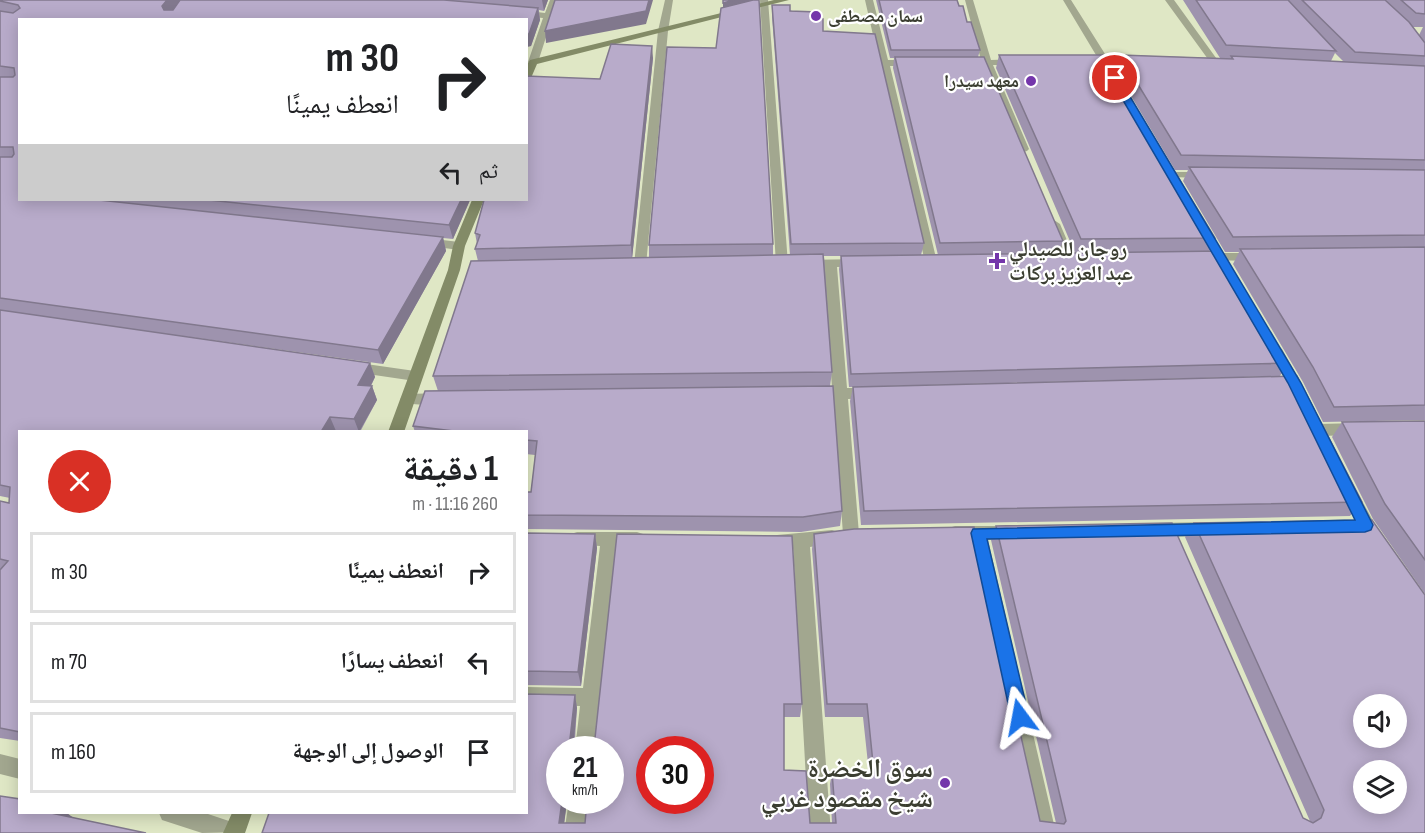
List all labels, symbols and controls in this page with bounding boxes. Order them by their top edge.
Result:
place label: سمان مصطفى [828,6,923,27]
marker: سمان مصطفى [809,9,823,23]
text: 30 m [326,33,399,84]
icon: right [420,42,498,120]
pin [1089,52,1140,103]
icon: arrive [1098,61,1131,94]
place label: معهد سيدرا [944,71,1019,92]
marker: معهد سيدرا [1024,74,1038,88]
text: انعطف يمينًا [286,89,399,121]
icon: left [434,156,467,189]
text: ثم [479,158,498,185]
place label: روجان للصيدلي عبد العزيز بركات [1009,237,1133,286]
marker: روجان للصيدلي عبد العزيز بركات [990,254,1004,268]
text: 1 دقيقة [403,448,498,491]
button: close [48,450,111,513]
text: 260 m · 11:16 [412,492,498,516]
icon: right [462,556,495,589]
text: انعطف يمينًا [347,558,444,585]
text: 30 m [51,559,88,586]
icon: left [462,646,495,679]
text: انعطف يسارًا [341,648,444,675]
text: 70 m [51,649,87,676]
position arrow [988,685,1052,749]
map controls [1353,694,1407,814]
button: sound [1353,694,1407,748]
icon: arrive [462,736,495,769]
speed limit sign: 30 [636,736,714,814]
text: الوصول إلى الوجهة [292,738,444,765]
text: 160 m [51,739,96,766]
text: 21 [573,750,597,786]
place label: سوق الخضرة شيخ مقصود غربي [761,754,933,818]
button: layers [1353,760,1407,814]
marker: سوق الخضرة شيخ مقصود غربي [938,776,952,790]
text: km/h [572,781,598,800]

